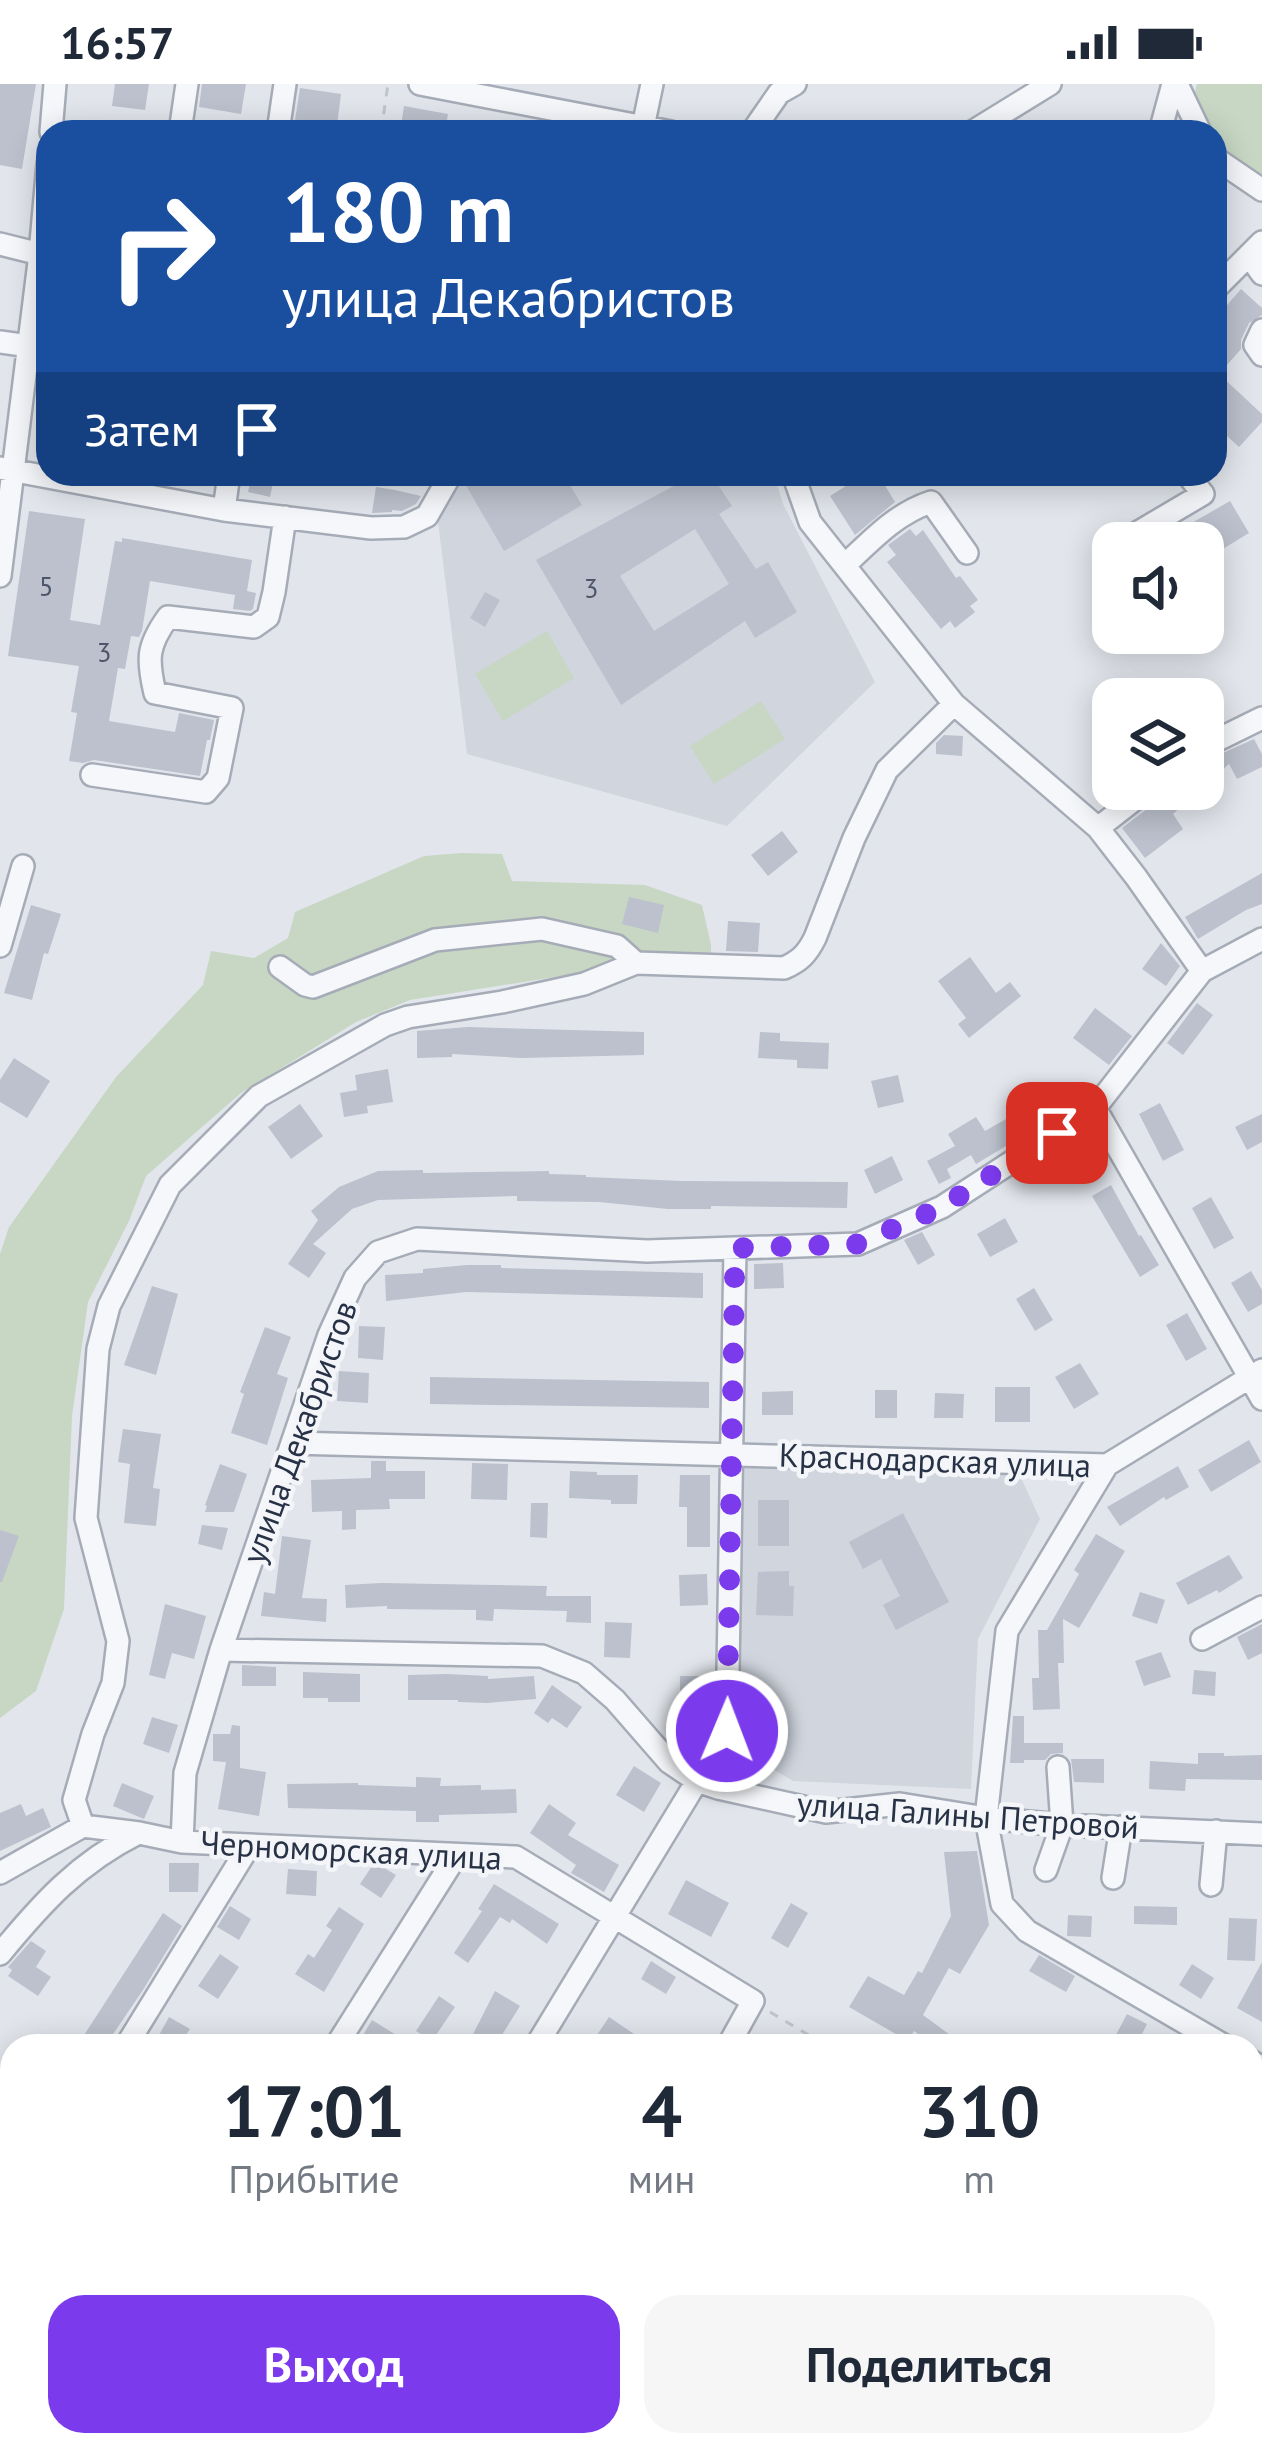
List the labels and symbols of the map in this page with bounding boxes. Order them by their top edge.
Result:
house number: 5 [39,569,53,603]
house number: 3 [584,571,598,605]
house number: 3 [97,635,111,669]
pin [1006,1082,1108,1184]
street label: улица Декабристов [231,1294,366,1569]
street label: Краснодарская улица [778,1433,1092,1486]
position arrow [664,1668,790,1794]
street label: улица Галины Петровой [796,1781,1140,1848]
street label: Черноморская улица [199,1820,503,1879]

